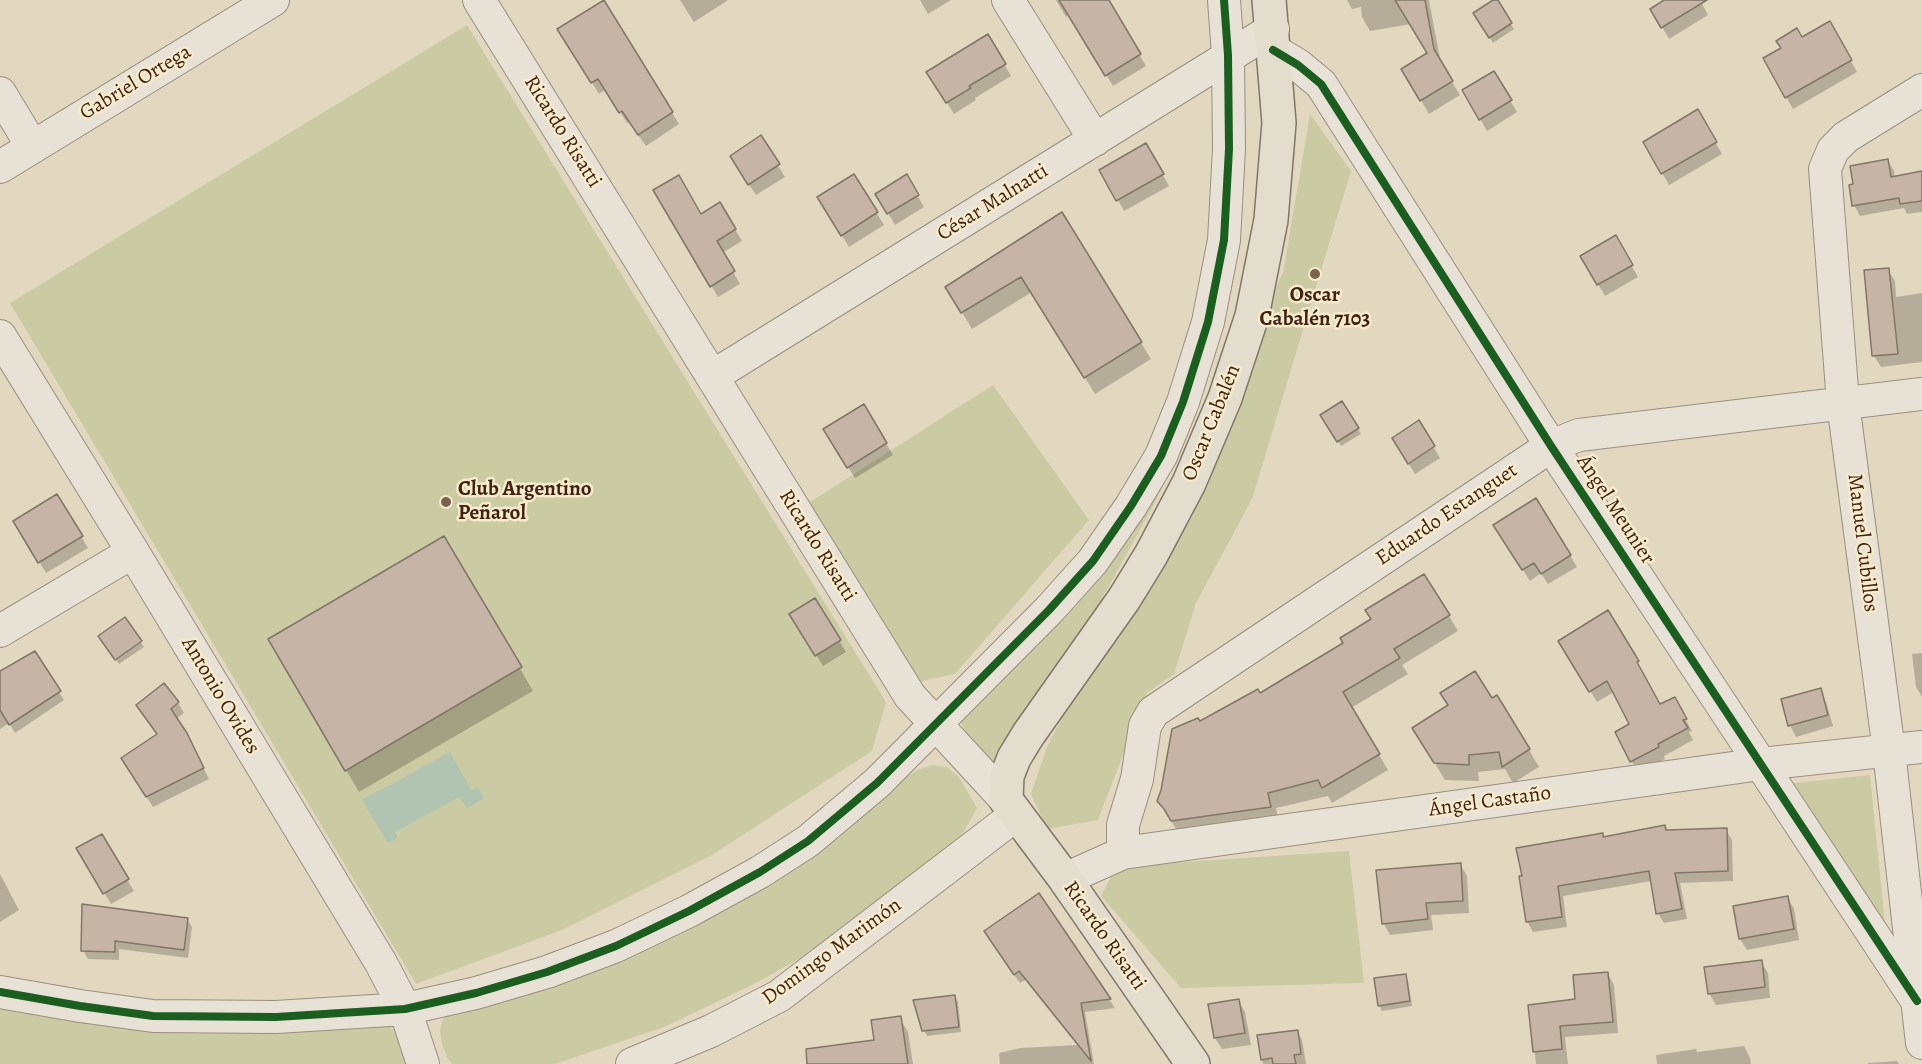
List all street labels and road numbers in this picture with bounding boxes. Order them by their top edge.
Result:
street label: Gabriel Ortega [76,40,196,126]
street label: Ricardo Risatti [518,71,606,193]
street label: César Malnatti [933,159,1053,247]
street label: Oscar Cabalén [1177,361,1247,485]
street label: Ángel Meunier [1570,450,1660,570]
street label: Eduardo Estanguet [1371,458,1523,572]
street label: Manuel Cubillos [1841,472,1883,614]
street label: Ricardo Risatti [773,485,861,607]
street label: Antonio Ovides [175,633,265,759]
street label: Ángel Castaño [1427,781,1553,823]
street label: Ricardo Risatti [1057,877,1151,995]
street label: Domingo Marimón [757,893,907,1011]

